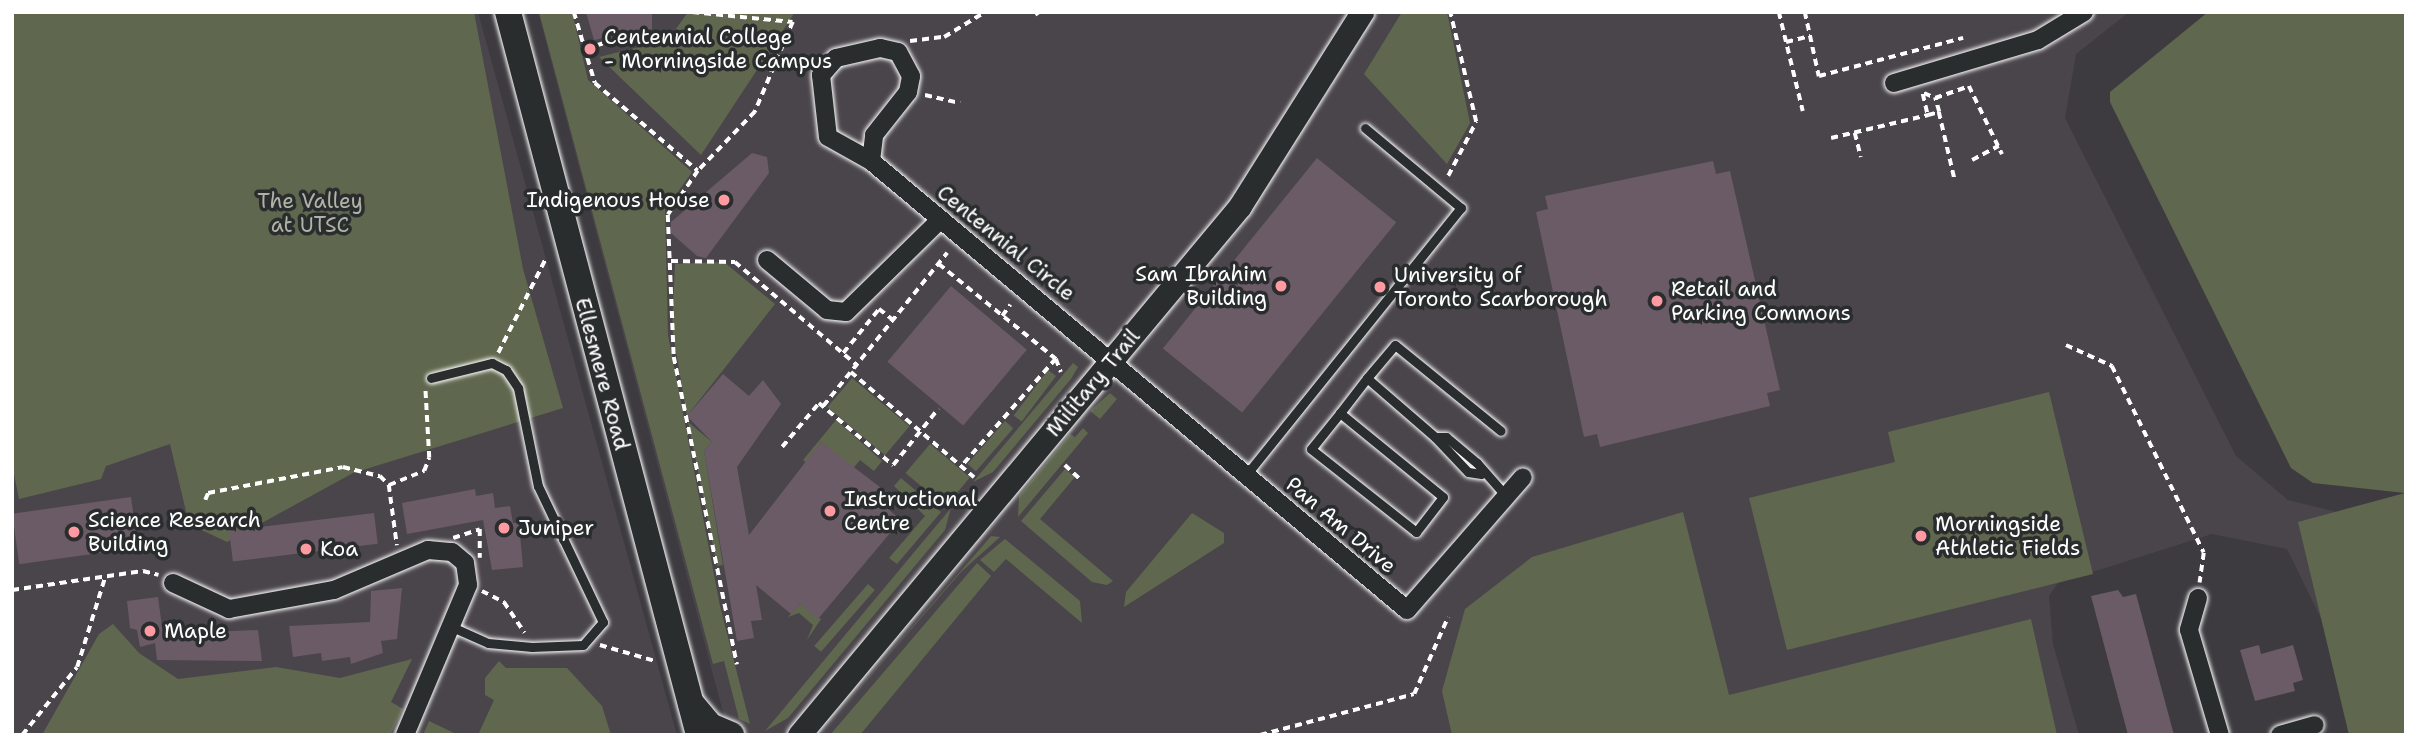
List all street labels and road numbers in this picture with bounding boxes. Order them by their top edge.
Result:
street label: Centennial Circle [932,180,1080,306]
street label: Ellesmere Road [570,295,634,453]
street label: Military Trail [1041,324,1145,442]
street label: Pan Am Drive [1281,472,1401,578]

